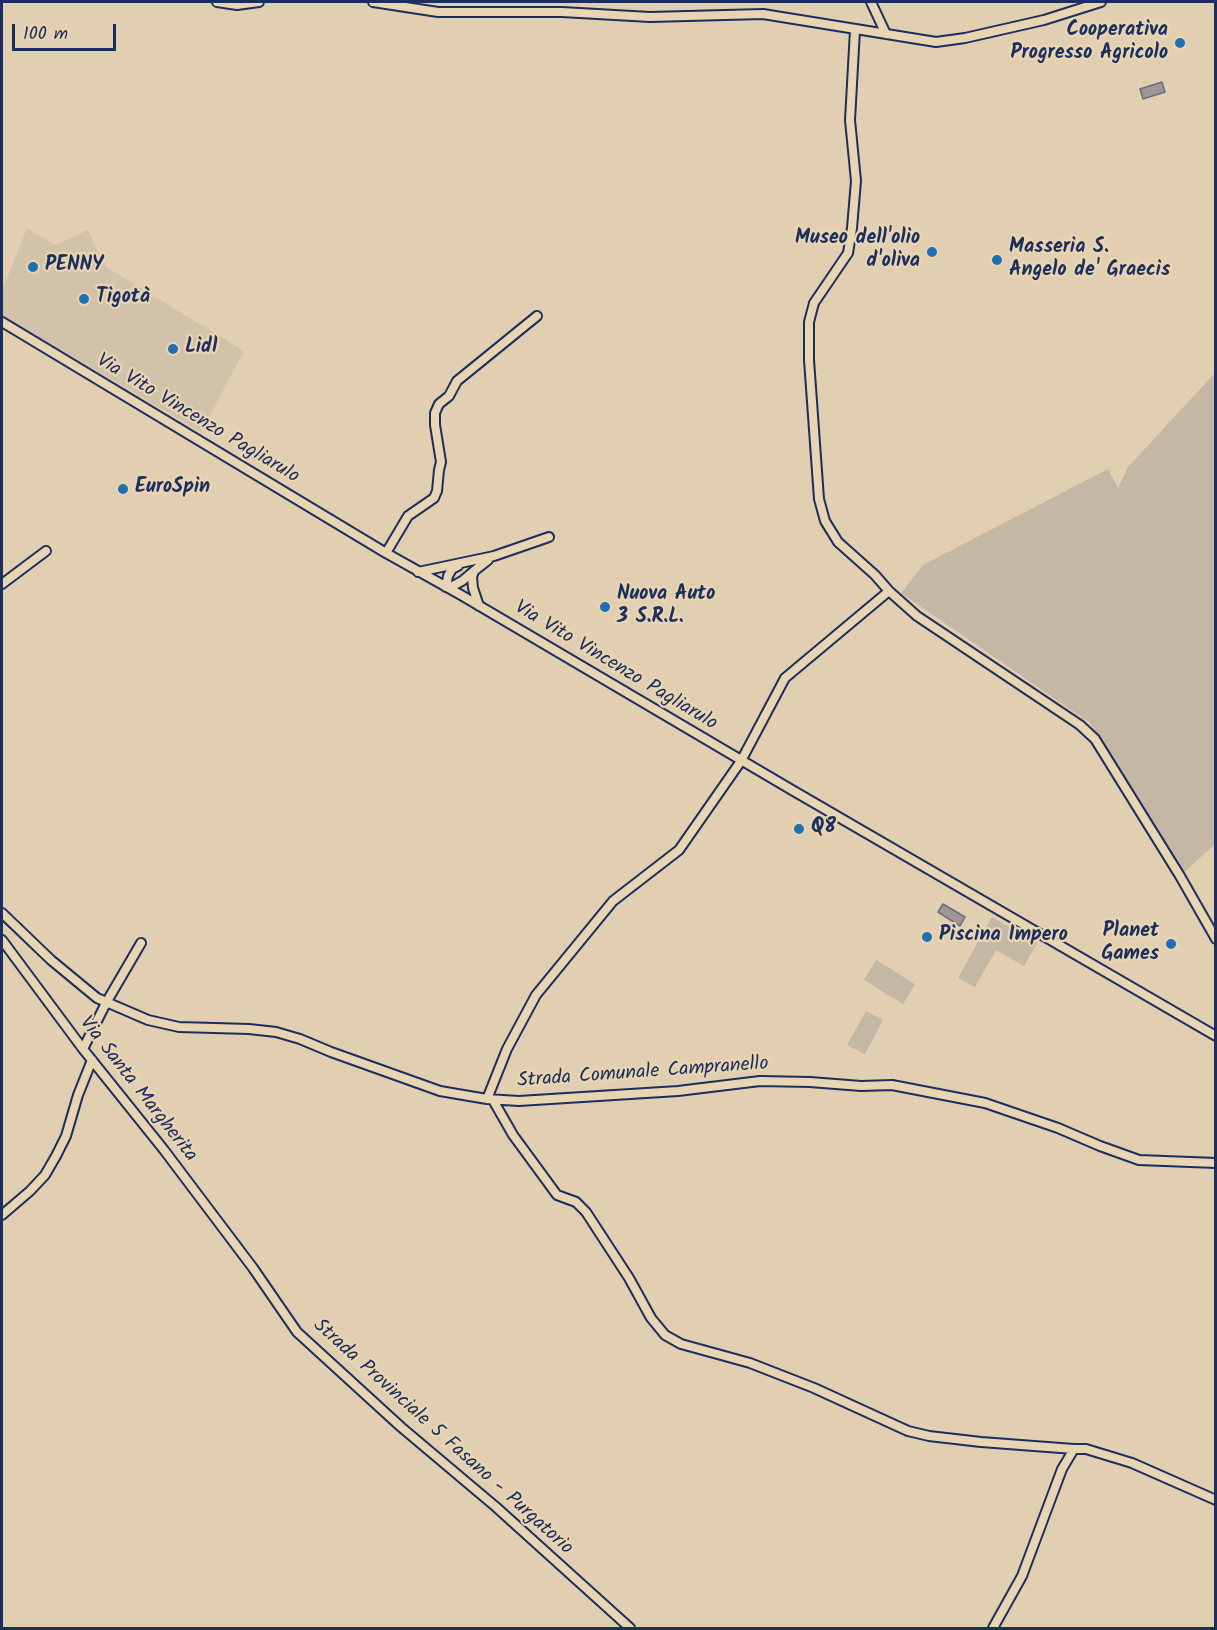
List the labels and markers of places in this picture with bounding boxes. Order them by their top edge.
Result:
place label: Cooperativa Progresso Agricolo [1011,20,1168,67]
marker: Cooperativa Progresso Agricolo [1173,36,1187,50]
place label: Museo dell'olio d'oliva [795,228,920,275]
place label: Masseria S. Angelo de' Graecis [1009,237,1170,284]
marker: Museo dell'olio d'oliva [925,245,939,259]
marker: Masseria S. Angelo de' Graecis [990,253,1004,267]
place label: PENNY [45,255,103,279]
marker: PENNY [26,260,40,274]
place label: Tigotà [96,287,150,311]
marker: Tigotà [77,292,91,306]
place label: Lidl [185,337,217,361]
marker: Lidl [166,342,180,356]
place label: EuroSpin [135,477,210,501]
marker: EuroSpin [116,482,130,496]
place label: Nuova Auto 3 S.R.L. [617,584,715,631]
marker: Nuova Auto 3 S.R.L. [598,600,612,614]
place label: Q8 [811,817,836,841]
marker: Q8 [792,822,806,836]
place label: Planet Games [1101,921,1159,968]
place label: Piscina Impero [939,925,1068,949]
marker: Piscina Impero [920,930,934,944]
marker: Planet Games [1164,937,1178,951]

